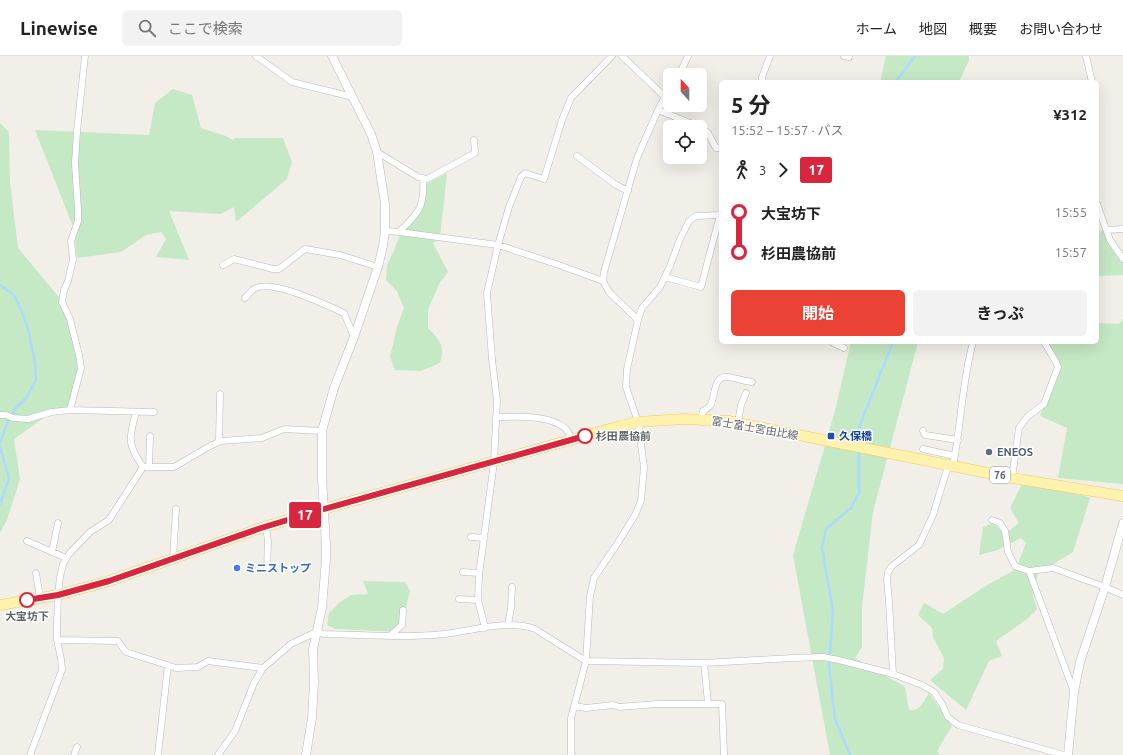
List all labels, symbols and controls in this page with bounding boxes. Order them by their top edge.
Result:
search box [122,10,402,46]
text: Linewise [20,17,98,39]
icon: search [136,17,158,39]
text: ここで検索 [168,20,243,37]
text: ホーム [855,21,897,37]
text: 地図 [919,21,947,37]
text: 概要 [969,21,997,37]
text: お問い合わせ [1019,21,1103,37]
north arrow [663,68,707,112]
map controls [663,68,707,164]
text: 5 分 [731,92,771,117]
text: ¥312 [1053,106,1087,123]
button: locate [663,120,707,164]
text: 15:52 – 15:57 · バス [731,123,844,137]
icon: walk [731,159,753,181]
icon: forward [772,159,794,181]
text: 17 [808,162,824,178]
text: 3 [759,163,766,177]
text: 大宝坊下 [761,205,821,222]
text: 15:55 [1054,205,1087,219]
text: 杉田農協前 [761,245,836,262]
text: 15:57 [1054,245,1087,259]
button: 開始 [731,290,905,336]
button: きっぷ [913,290,1087,336]
street label: 富士富士宮由比線 [711,414,799,442]
marker: 杉田農協前 [577,428,593,444]
place label: 杉田農協前 [596,430,651,442]
place label: 久保橋 [839,430,872,442]
marker: 久保橋 [826,431,836,441]
place label: ENEOS [997,446,1033,458]
marker: ENEOS [984,447,994,457]
road number: 76 [990,467,1010,483]
line badge: 17 [287,502,323,528]
text: 17 [297,507,313,523]
place label: ミニストップ [245,562,311,574]
marker: ミニストップ [232,563,242,573]
marker: 大宝坊下 [19,592,35,608]
place label: 大宝坊下 [5,610,49,622]

